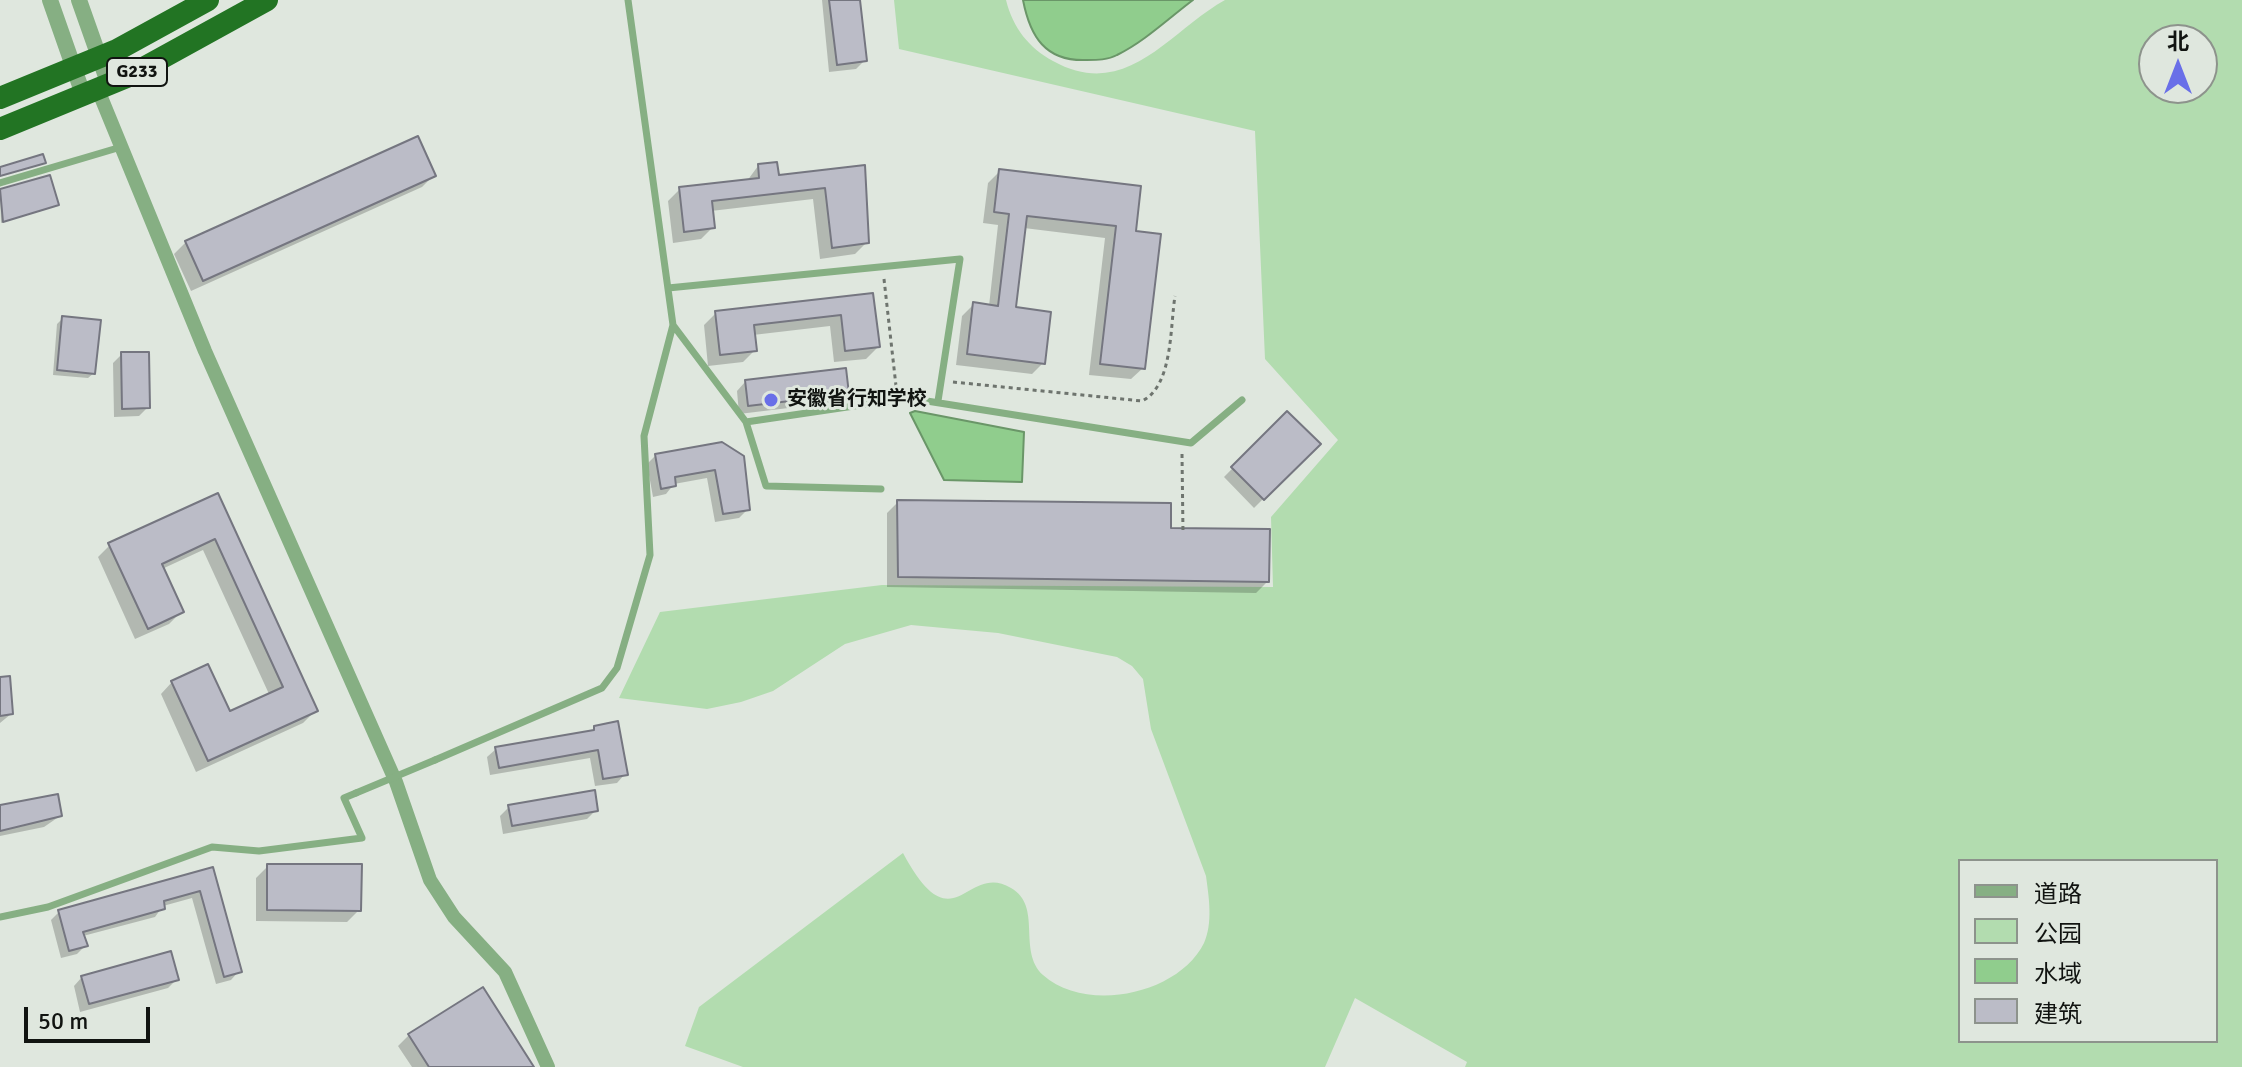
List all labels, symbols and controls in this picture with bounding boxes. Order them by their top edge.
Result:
north arrow [2138,24,2218,104]
text: 北 [2167,28,2189,55]
road number: G233 [107,58,167,86]
place label: 安徽省行知学校 [787,388,927,412]
marker: 安徽省行知学校 [762,391,780,409]
legend [1958,859,2218,1043]
text: 道路 [2034,879,2082,909]
text: 公园 [2034,919,2082,949]
text: 水域 [2034,959,2082,989]
scale bar [28,991,154,1041]
text: 建筑 [2034,999,2082,1029]
text: 50 m [38,1006,88,1036]

